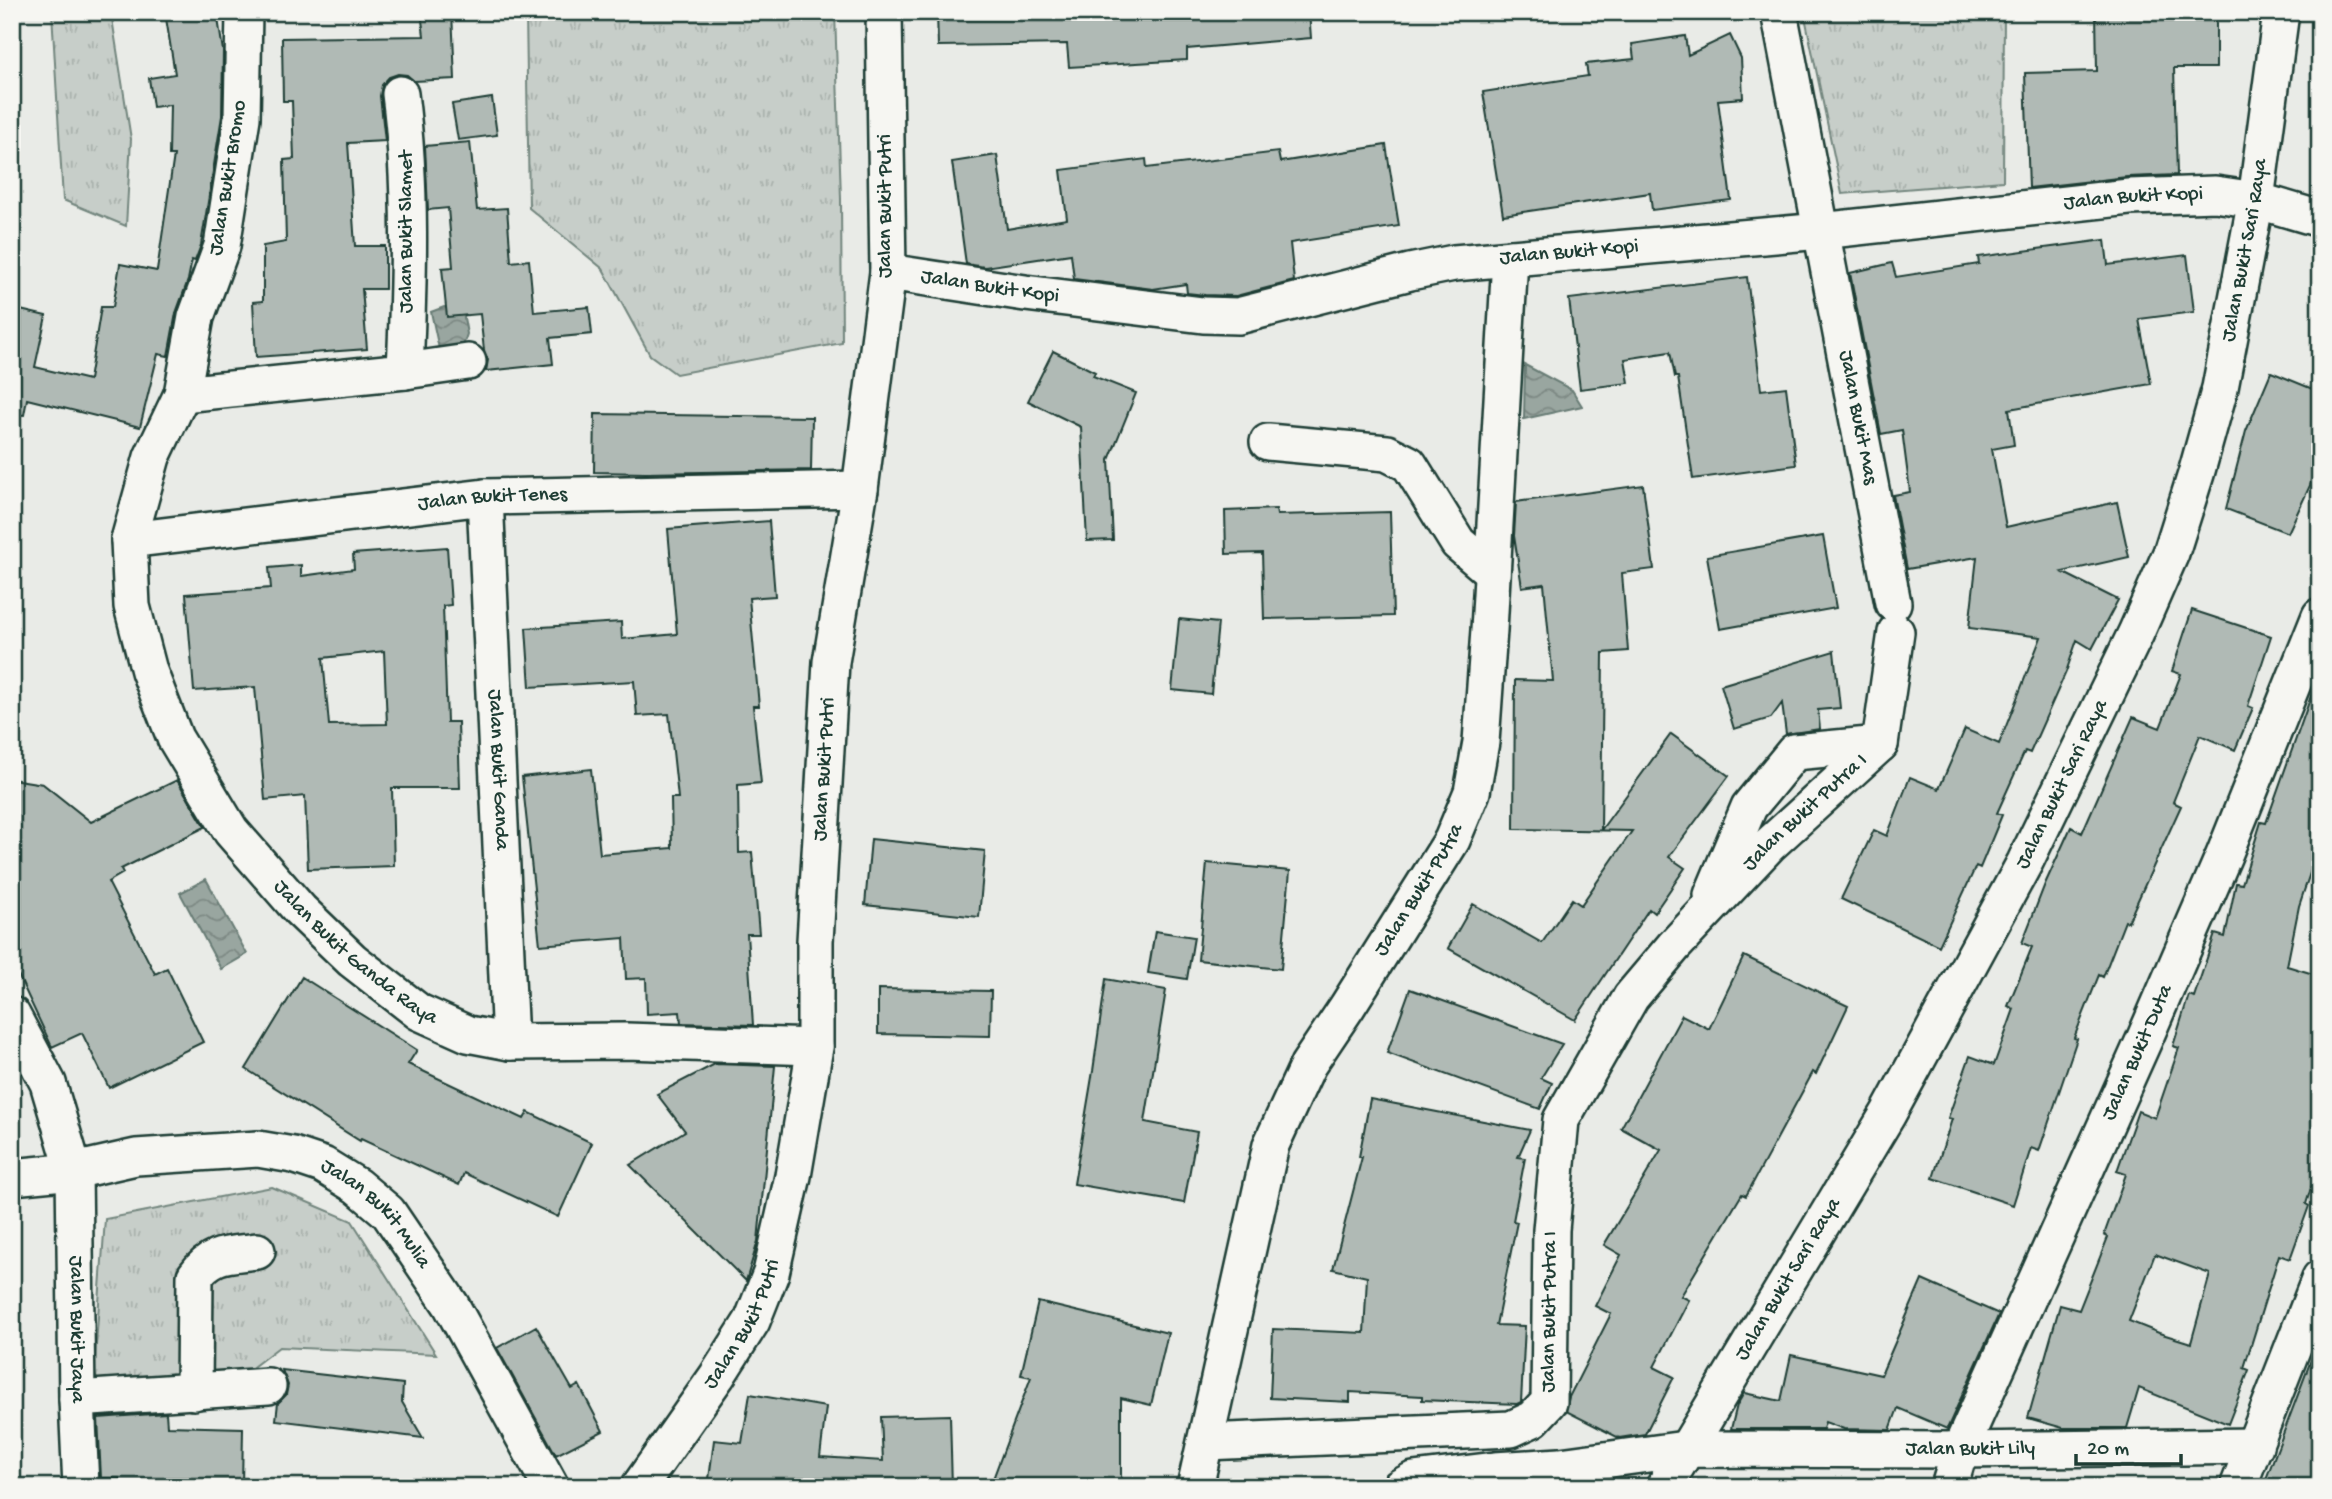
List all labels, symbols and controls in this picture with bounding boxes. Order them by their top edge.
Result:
street label: Jalan Bukit Bromo [204,98,254,257]
street label: Jalan Bukit Putri [874,134,899,278]
street label: Jalan Bukit Slamet [395,148,420,313]
street label: Jalan Bukit Sari Raya [2217,156,2274,344]
street label: Jalan Bukit Kopi [2063,182,2203,217]
street label: Jalan Bukit Kopi [1499,234,1640,271]
street label: Jalan Bukit Kopi [919,265,1060,310]
street label: Jalan Bukit Mas [1832,348,1883,488]
street label: Jalan Bukit Tenes [417,483,569,517]
street label: Jalan Bukit Ganda [481,689,514,852]
street label: Jalan Bukit Sari Raya [2011,695,2115,874]
street label: Jalan Bukit Putri [808,696,841,842]
street label: Jalan Bukit Putra I [1738,749,1873,877]
street label: Jalan Bukit Putra [1369,819,1470,961]
street label: Jalan Bukit Ganda Raya [267,875,442,1032]
street label: Jalan Bukit Duta [2097,980,2179,1124]
street label: Jalan Bukit Mulia [316,1154,436,1275]
street label: Jalan Bukit Sari Raya [1730,1193,1848,1365]
street label: Jalan Bukit Putra I [1537,1231,1563,1393]
street label: Jalan Bukit Jaya [63,1256,90,1404]
street label: Jalan Bukit Putri [699,1257,786,1394]
scale bar [2076,1422,2182,1466]
street label: Jalan Bukit Lily [1906,1436,2035,1463]
text: 20 m [2087,1438,2129,1463]

